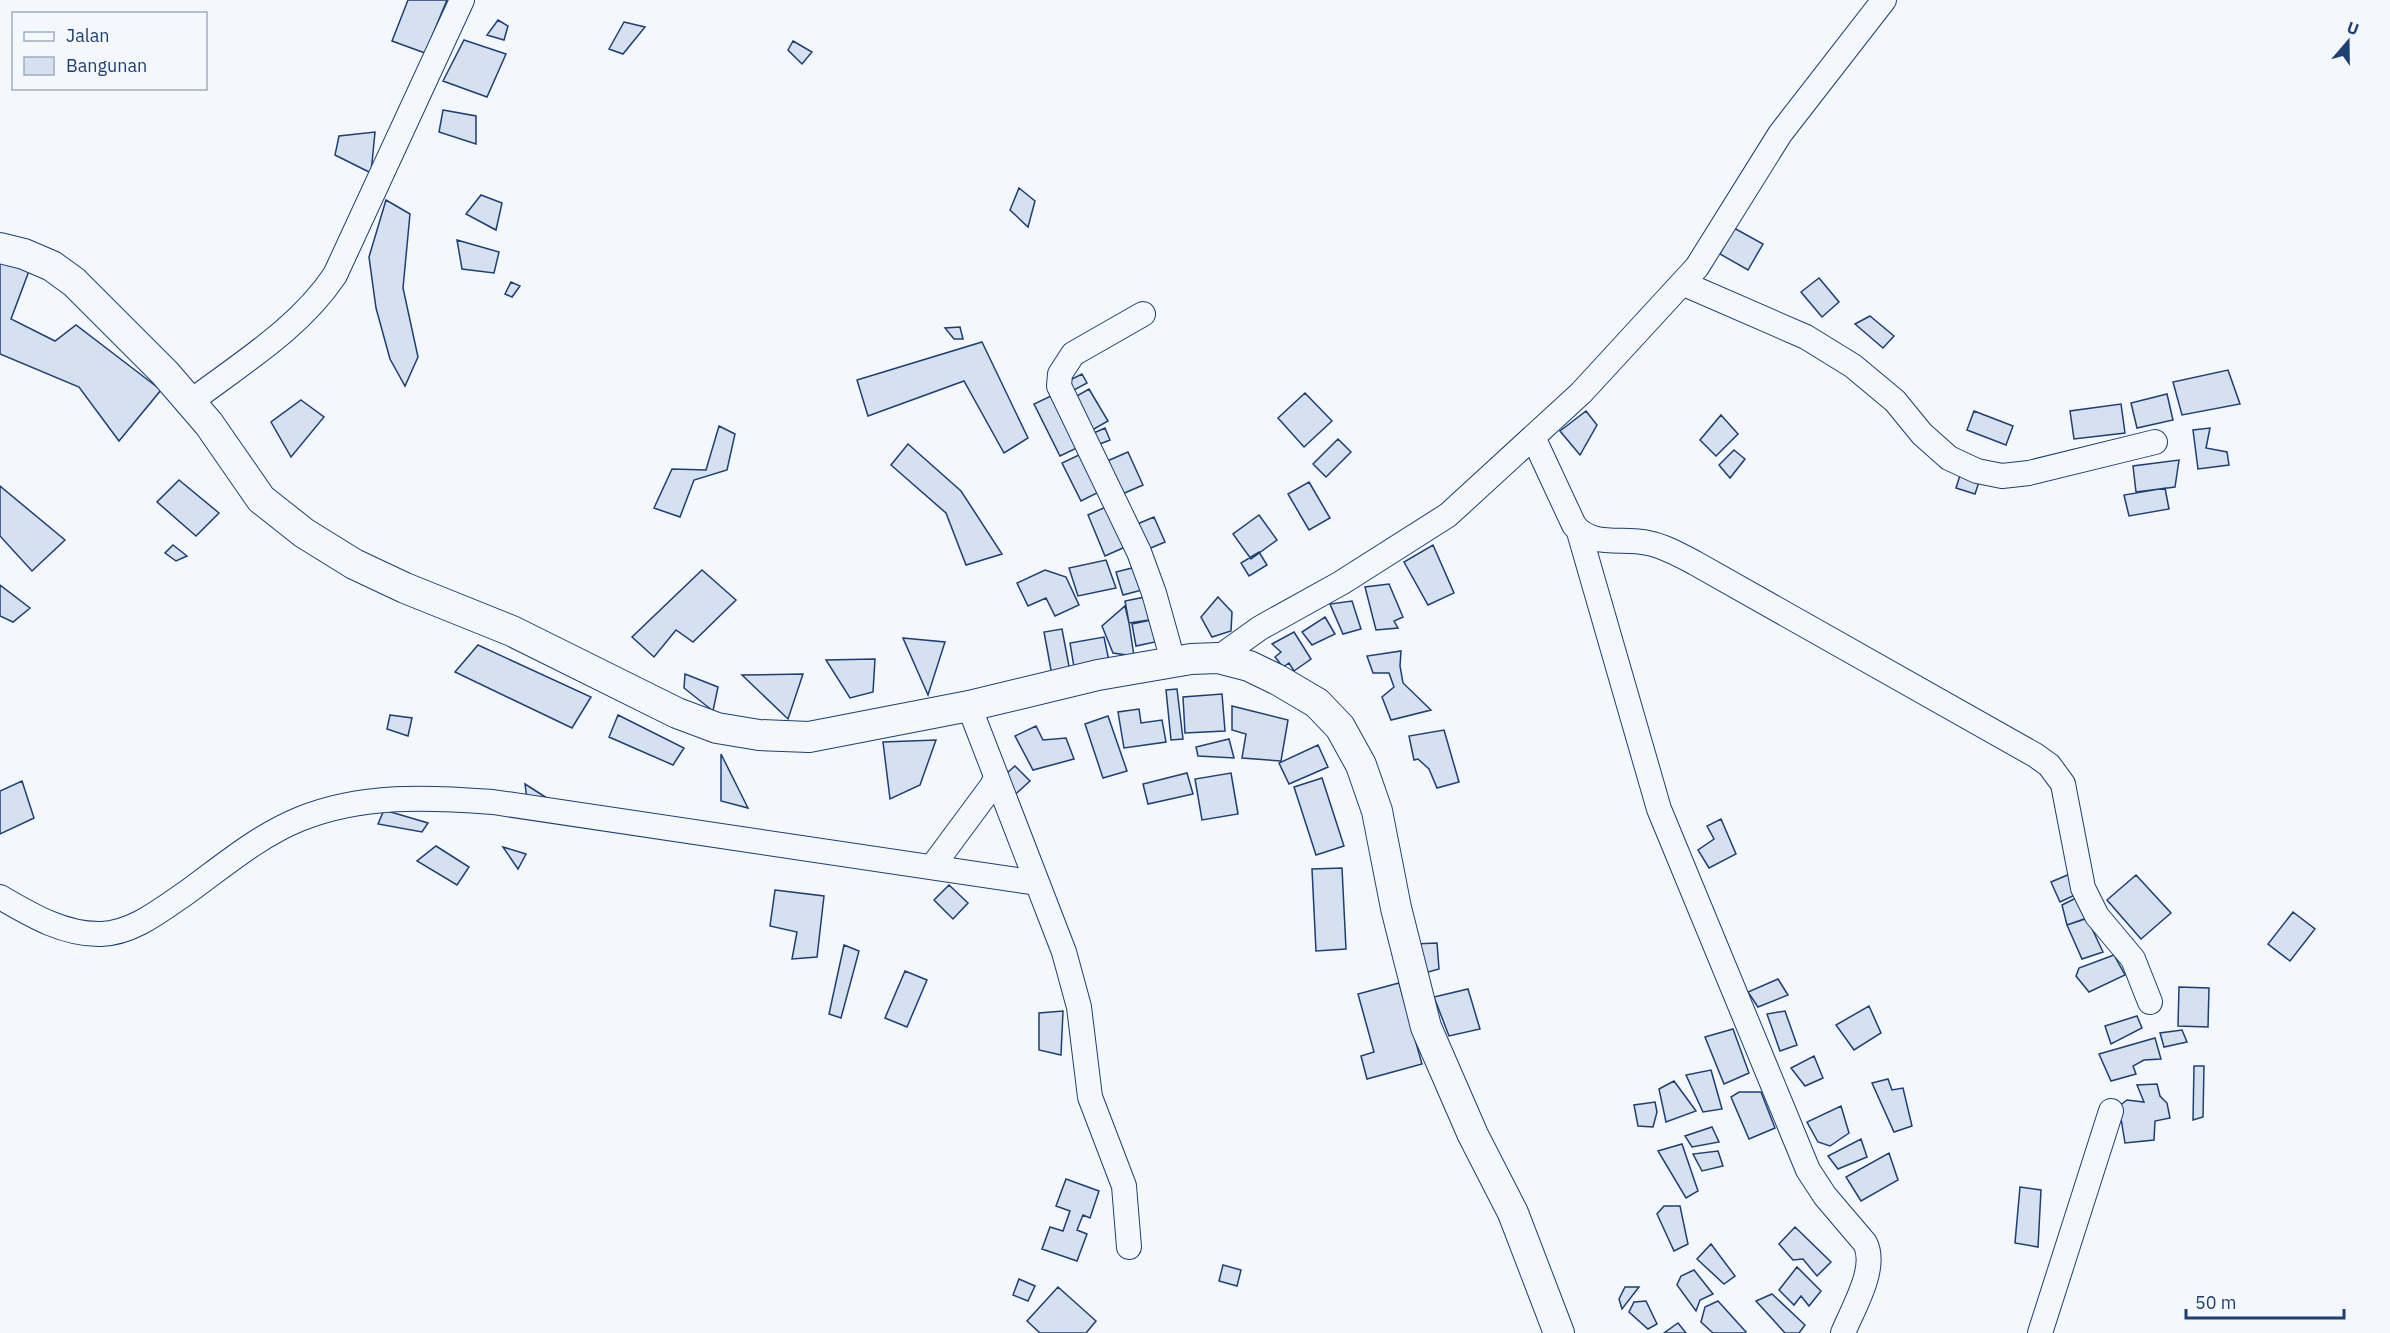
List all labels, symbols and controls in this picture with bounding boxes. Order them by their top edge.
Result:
legend [12,12,207,90]
north arrow [2318,12,2378,72]
text: U [2344,17,2362,39]
text: Jalan [66,24,110,47]
text: Bangunan [66,54,147,77]
scale bar [2186,1282,2344,1320]
text: 50 m [2195,1291,2237,1314]

